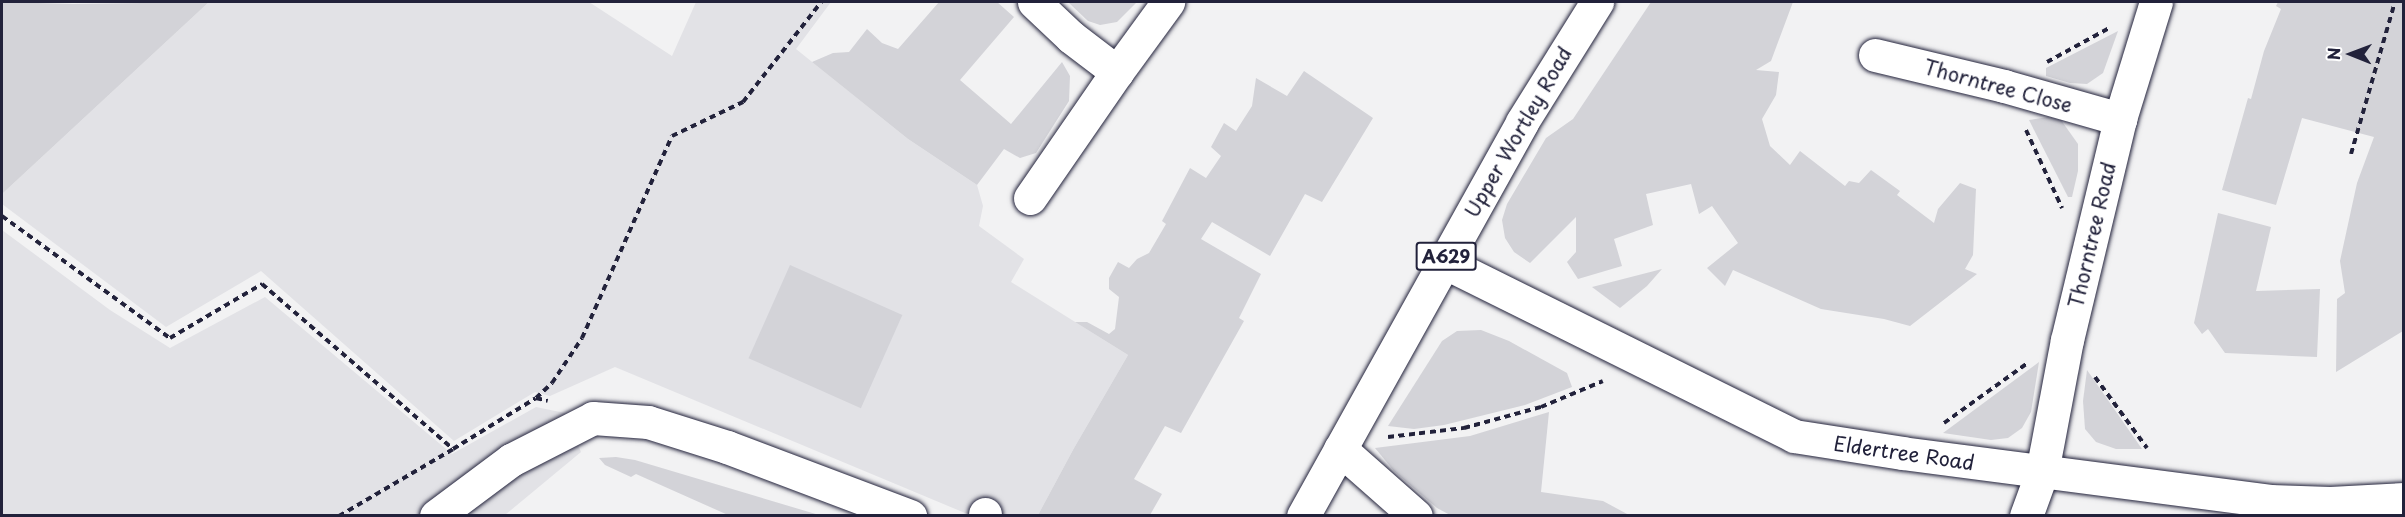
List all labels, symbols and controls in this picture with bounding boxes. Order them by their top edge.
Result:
north arrow [2321,24,2381,84]
street label: Upper Wortley Road [1459,41,1577,223]
text: N [2321,47,2345,60]
street label: Thorntree Close [1920,54,2076,118]
street label: Thorntree Road [2063,158,2121,312]
road number: A629 [1414,241,1478,271]
street label: Eldertree Road [1832,431,1976,475]

